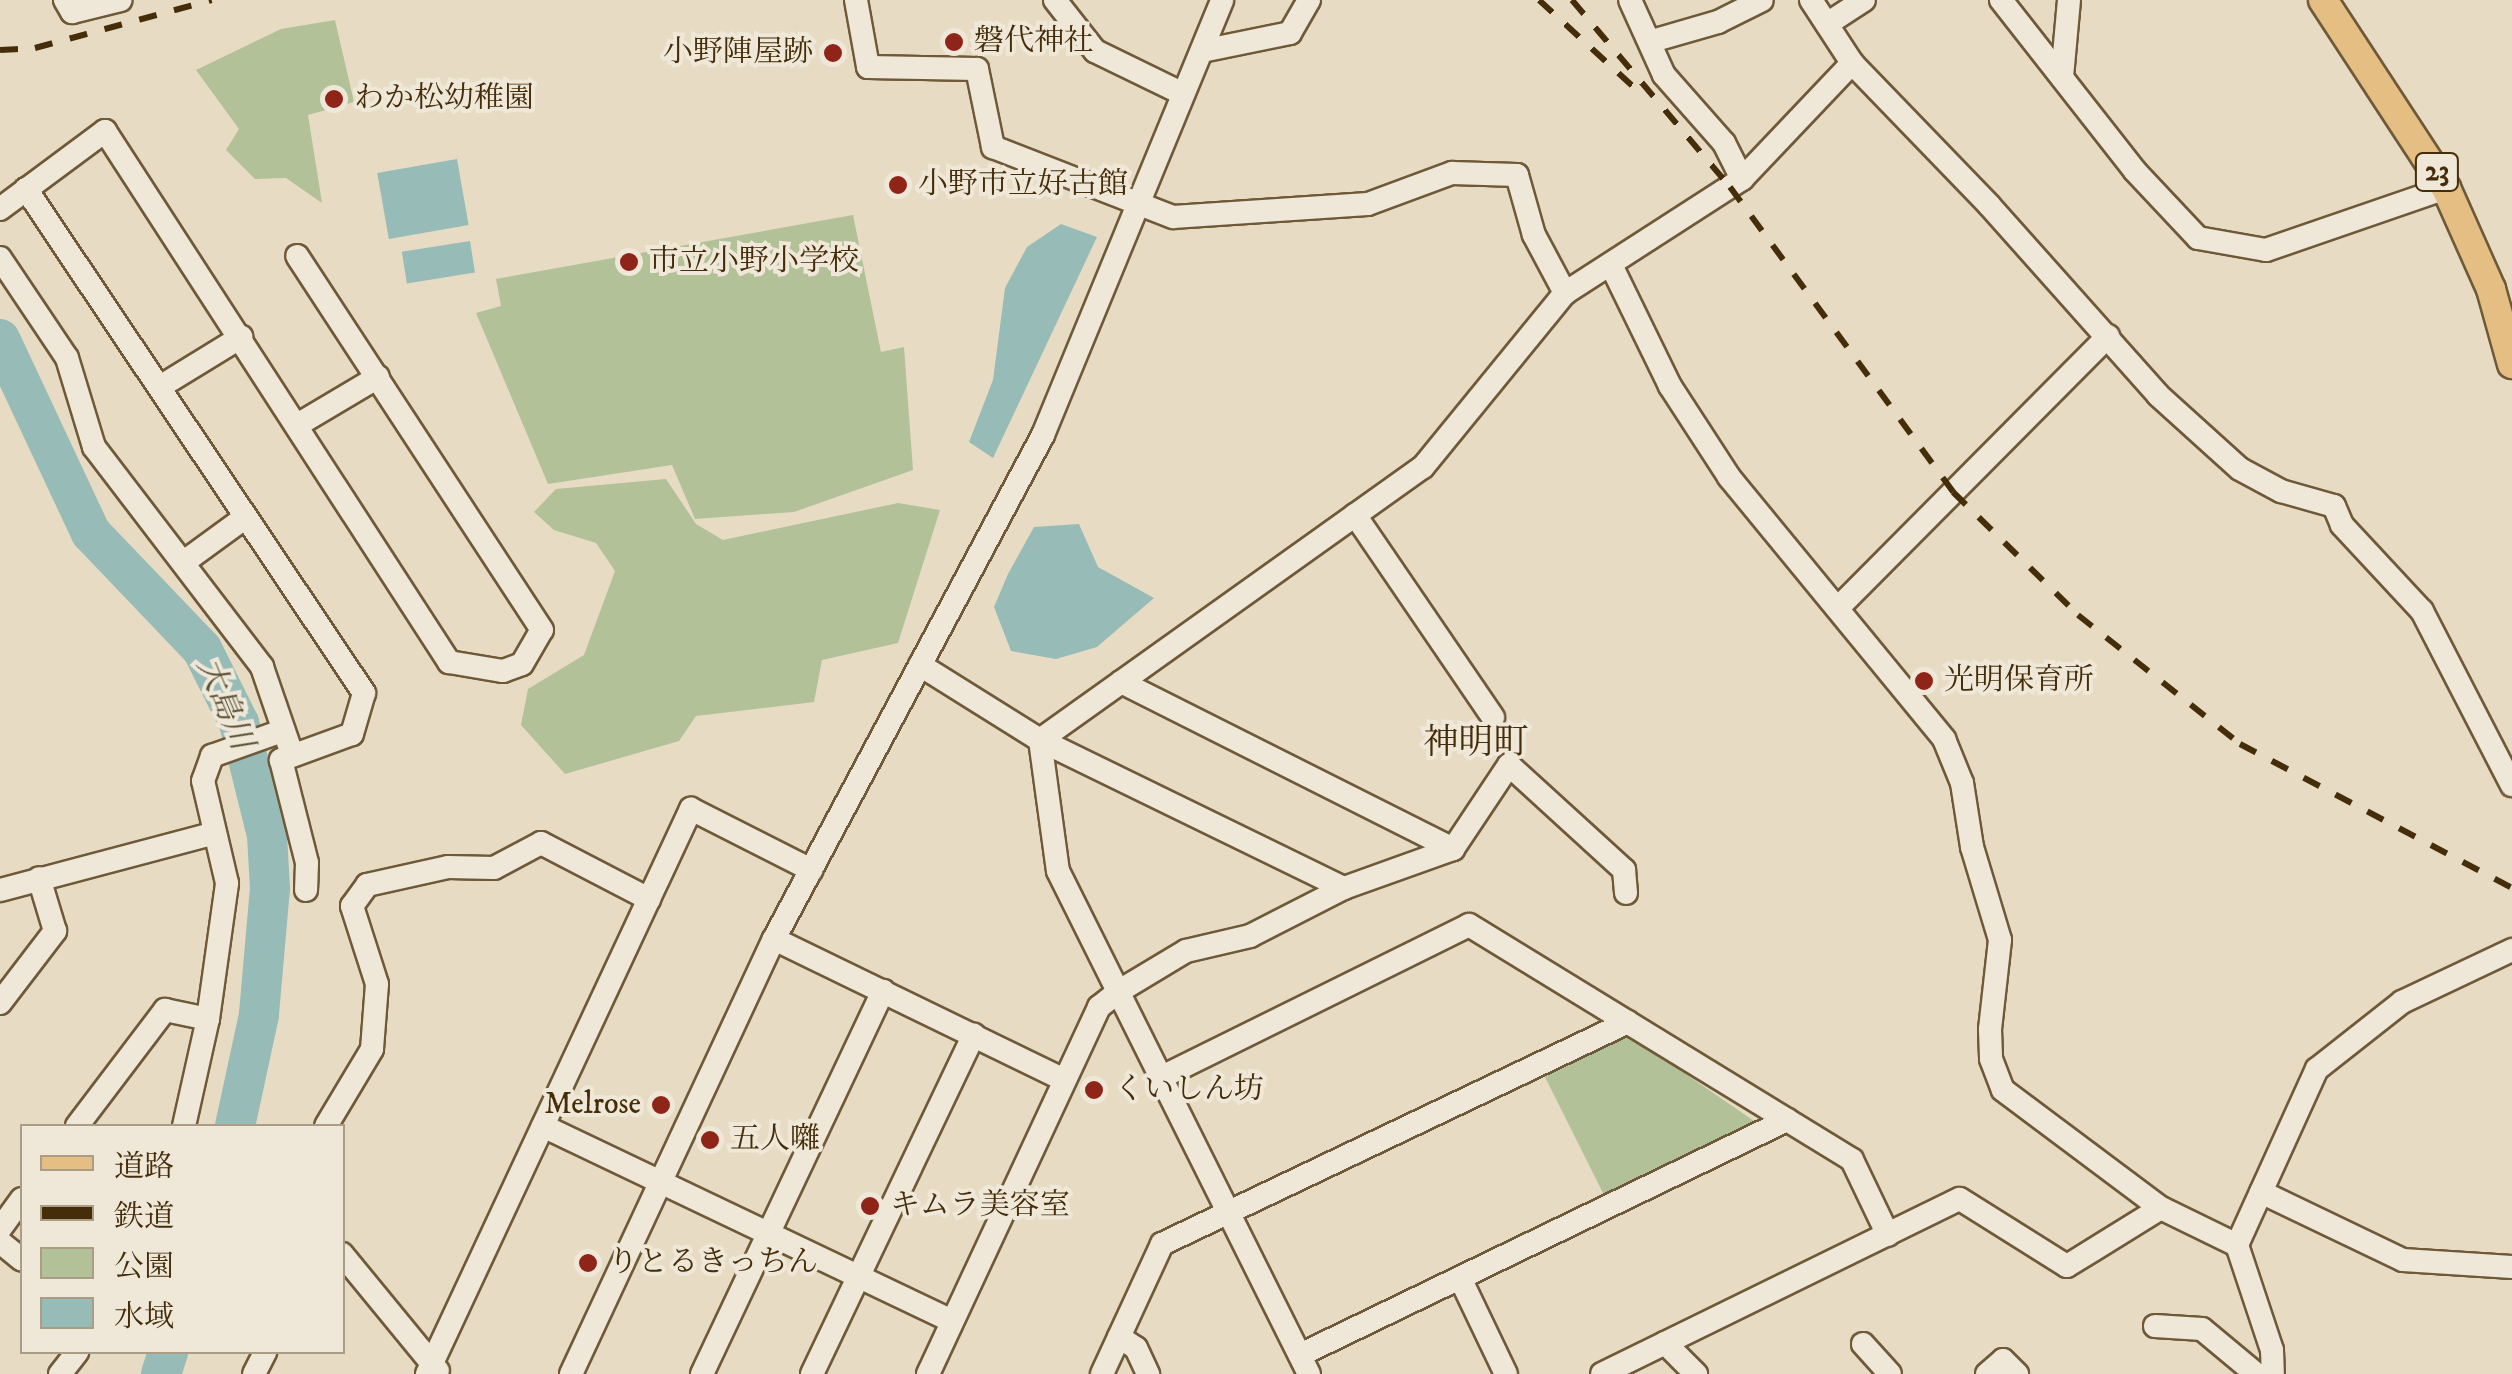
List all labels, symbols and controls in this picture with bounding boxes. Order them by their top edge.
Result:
place label: 磐代神社 [974,24,1094,60]
marker: 磐代神社 [943,31,965,53]
place label: 小野陣屋跡 [663,35,813,71]
marker: 小野陣屋跡 [822,42,844,64]
place label: わか松幼稚園 [354,81,534,117]
marker: わか松幼稚園 [323,88,345,110]
road number: 23 [2414,149,2460,195]
place label: 小野市立好古館 [918,167,1128,203]
marker: 小野市立好古館 [887,174,909,196]
place label: 市立小野小学校 [649,244,859,280]
marker: 市立小野小学校 [618,251,640,273]
water label: 大島川 [188,652,260,756]
place label: 光明保育所 [1944,663,2094,699]
marker: 光明保育所 [1913,670,1935,692]
district label: 神明町 [1424,722,1528,764]
place label: くいしん坊 [1114,1072,1264,1108]
marker: くいしん坊 [1083,1079,1105,1101]
place label: Melrose [544,1087,641,1123]
marker: Melrose [650,1094,672,1116]
place label: 五人囃 [730,1122,820,1158]
legend [20,1124,345,1354]
marker: 五人囃 [699,1129,721,1151]
text: 道路 [114,1149,174,1186]
place label: キムラ美容室 [890,1188,1070,1224]
marker: キムラ美容室 [859,1195,881,1217]
text: 鉄道 [114,1199,174,1236]
place label: りとるきっちん [608,1245,818,1281]
text: 公園 [114,1249,174,1286]
marker: りとるきっちん [577,1252,599,1274]
text: 水域 [114,1299,174,1336]

